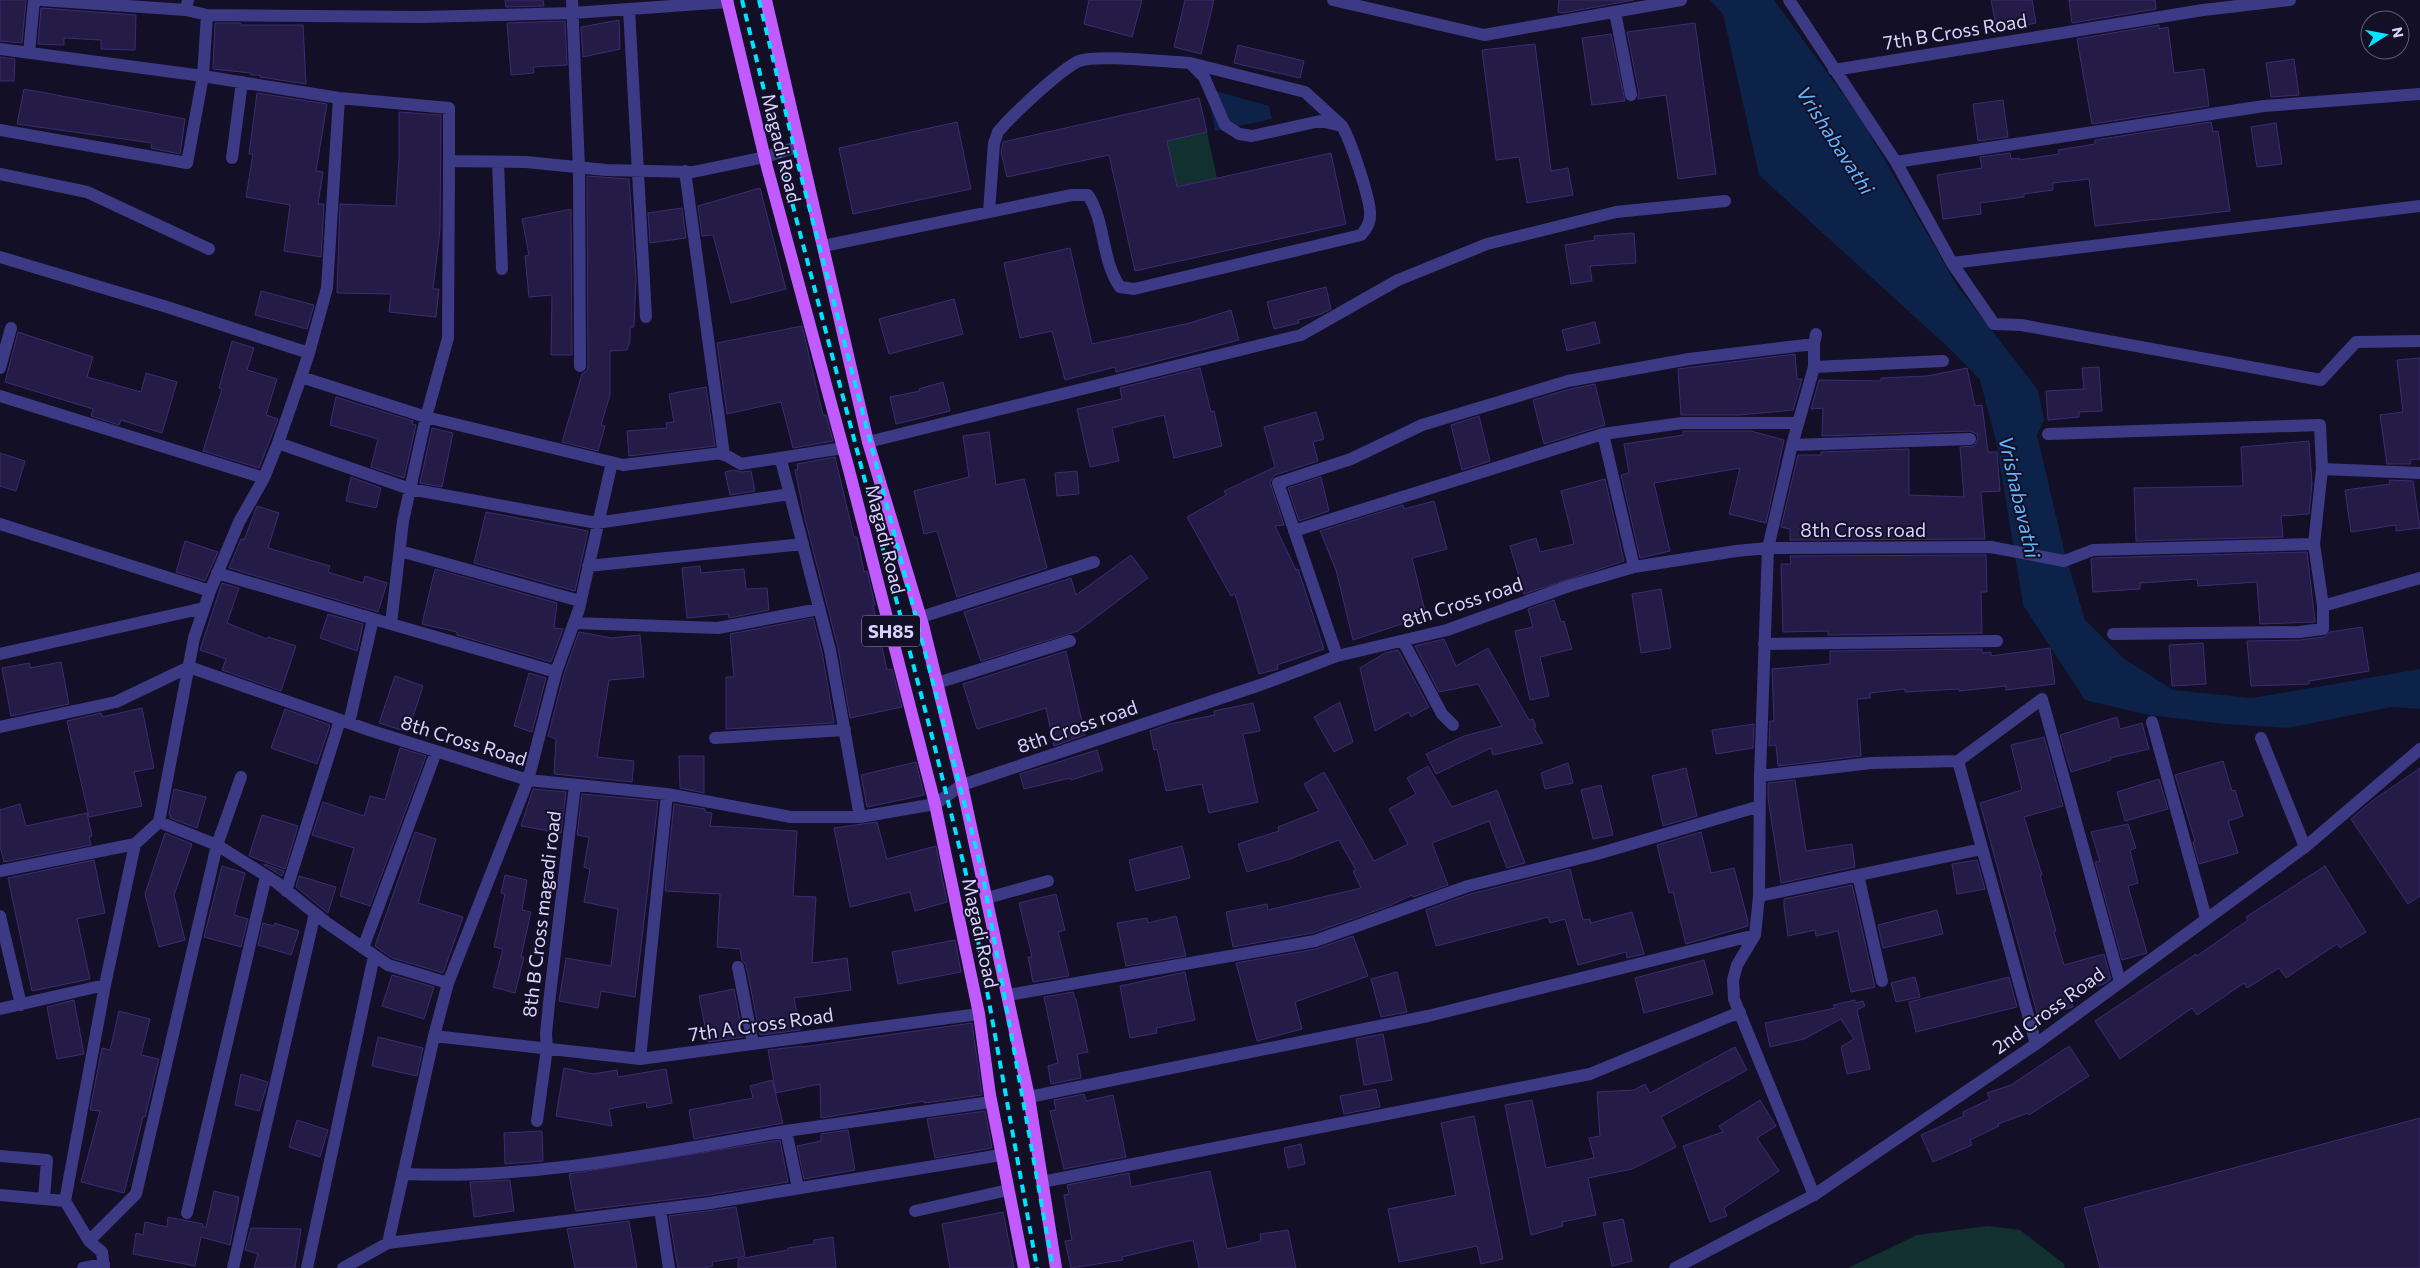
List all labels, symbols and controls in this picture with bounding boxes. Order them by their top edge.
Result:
street label: 7th B Cross Road [1882,8,2028,54]
north arrow [2360,10,2410,60]
text: N [2389,26,2408,39]
water label: Vrishabavathi [1792,81,1880,199]
street label: Magadi Road [757,91,807,205]
water label: Vrishabavathi [1994,434,2046,561]
street label: Magadi Road [861,482,911,596]
street label: 8th Cross road [1800,518,1926,541]
street label: 8th Cross road [1399,572,1525,632]
road number: SH85 [862,616,920,646]
street label: 8th Cross road [1014,695,1140,757]
street label: 8th Cross Road [398,710,530,770]
street label: 8th B Cross magadi road [517,810,565,1018]
street label: Magadi Road [958,876,1004,990]
street label: 2nd Cross Road [1988,962,2108,1058]
street label: 7th A Cross Road [687,1002,835,1046]

